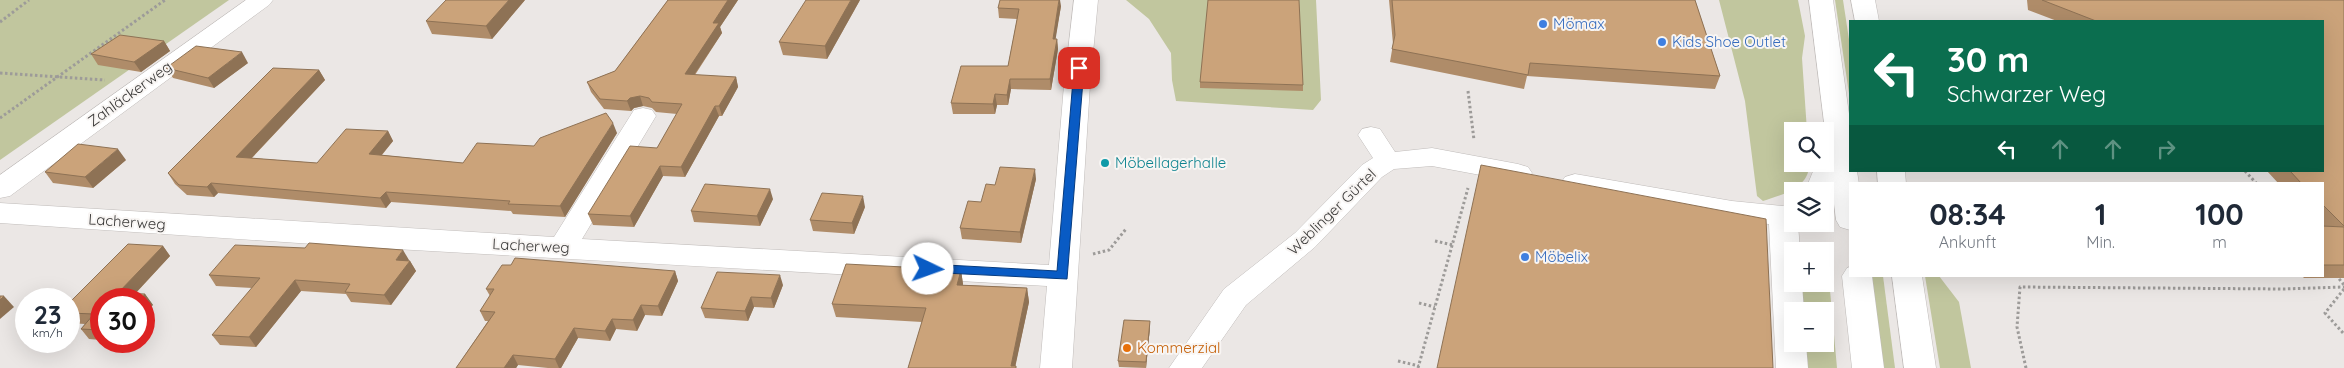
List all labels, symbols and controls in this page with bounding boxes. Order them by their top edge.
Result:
place label: Mömax [1553,14,1605,33]
marker: Mömax [1537,18,1549,30]
place label: Kids Shoe Outlet [1672,32,1786,51]
marker: Kids Shoe Outlet [1656,36,1668,48]
text: 30 m [1947,37,2029,81]
icon: left [1864,40,1929,105]
pin [1058,47,1100,89]
icon: arrive [1065,54,1093,82]
street label: Zahläckerweg [84,57,175,130]
text: Schwarzer Weg [1947,80,2106,108]
map controls [1784,122,1834,352]
button: search [1784,122,1834,172]
icon: left [1993,135,2021,163]
icon: ahead [2046,135,2074,163]
icon: ahead [2099,135,2127,163]
icon: right [2152,135,2180,163]
place label: Möbellagerhalle [1115,153,1226,172]
marker: Möbellagerhalle [1099,157,1111,169]
street label: Weblinger Gürtel [1283,164,1380,259]
button: layers [1784,182,1834,232]
text: 08:34 [1929,195,2006,233]
text: 1 [2095,195,2106,233]
text: 100 [2195,195,2244,233]
street label: Lacherweg [88,209,166,234]
text: Ankunft [1939,232,1996,252]
text: Min. [2086,232,2115,252]
text: m [2212,232,2227,252]
street label: Lacherweg [492,234,570,257]
position arrow [901,242,953,294]
button: + [1784,242,1834,292]
place label: Möbelix [1535,247,1588,266]
marker: Möbelix [1519,251,1531,263]
speed limit sign: 30 [90,288,155,353]
text: 23 [34,299,61,330]
button: − [1784,302,1834,352]
text: km/h [32,325,63,340]
place label: Kommerzial [1137,338,1220,357]
marker: Kommerzial [1121,342,1133,354]

